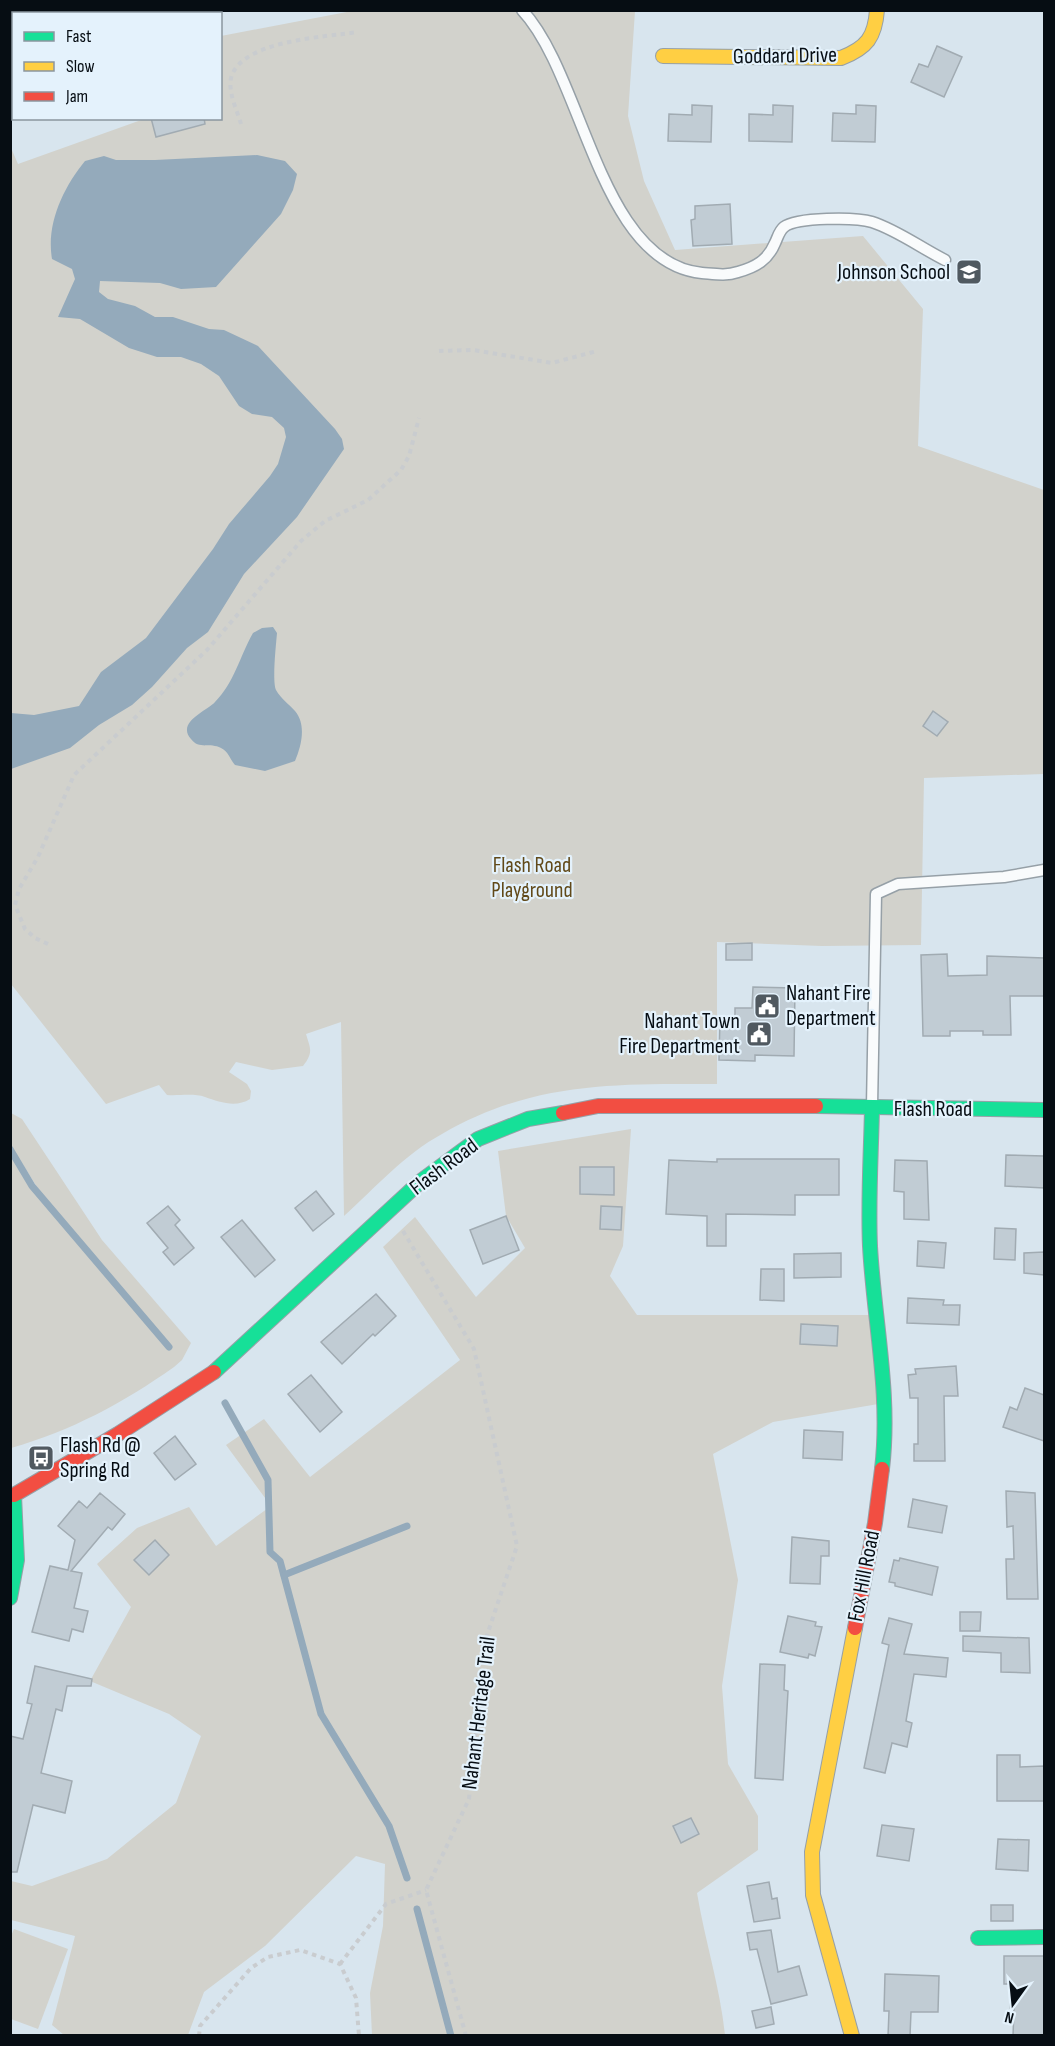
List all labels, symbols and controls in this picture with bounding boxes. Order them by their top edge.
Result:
legend [12,12,222,120]
text: Fast [66,26,92,47]
street label: Goddard Drive [733,42,837,70]
text: Slow [66,56,95,77]
text: Jam [65,86,88,107]
school or university icon: Johnson School [954,257,984,287]
place label: Johnson School [837,259,950,286]
park label: Flash Road Playground [491,852,573,904]
place label: Nahant Fire Department [786,980,876,1032]
public building icon: Nahant Fire Department [752,991,782,1021]
place label: Nahant Town Fire Department [619,1008,740,1060]
public building icon: Nahant Town Fire Department [744,1019,774,1049]
street label: Flash Road [894,1096,972,1123]
street label: Flash Road [405,1133,483,1201]
place label: Flash Rd @ Spring Rd [60,1432,141,1484]
bus stop icon: Flash Rd @ Spring Rd [26,1443,56,1473]
street label: Fox Hill Road [842,1528,886,1624]
street label: Nahant Heritage Trail [456,1635,502,1791]
north arrow [983,1974,1043,2034]
text: N [1003,2007,1016,2027]

